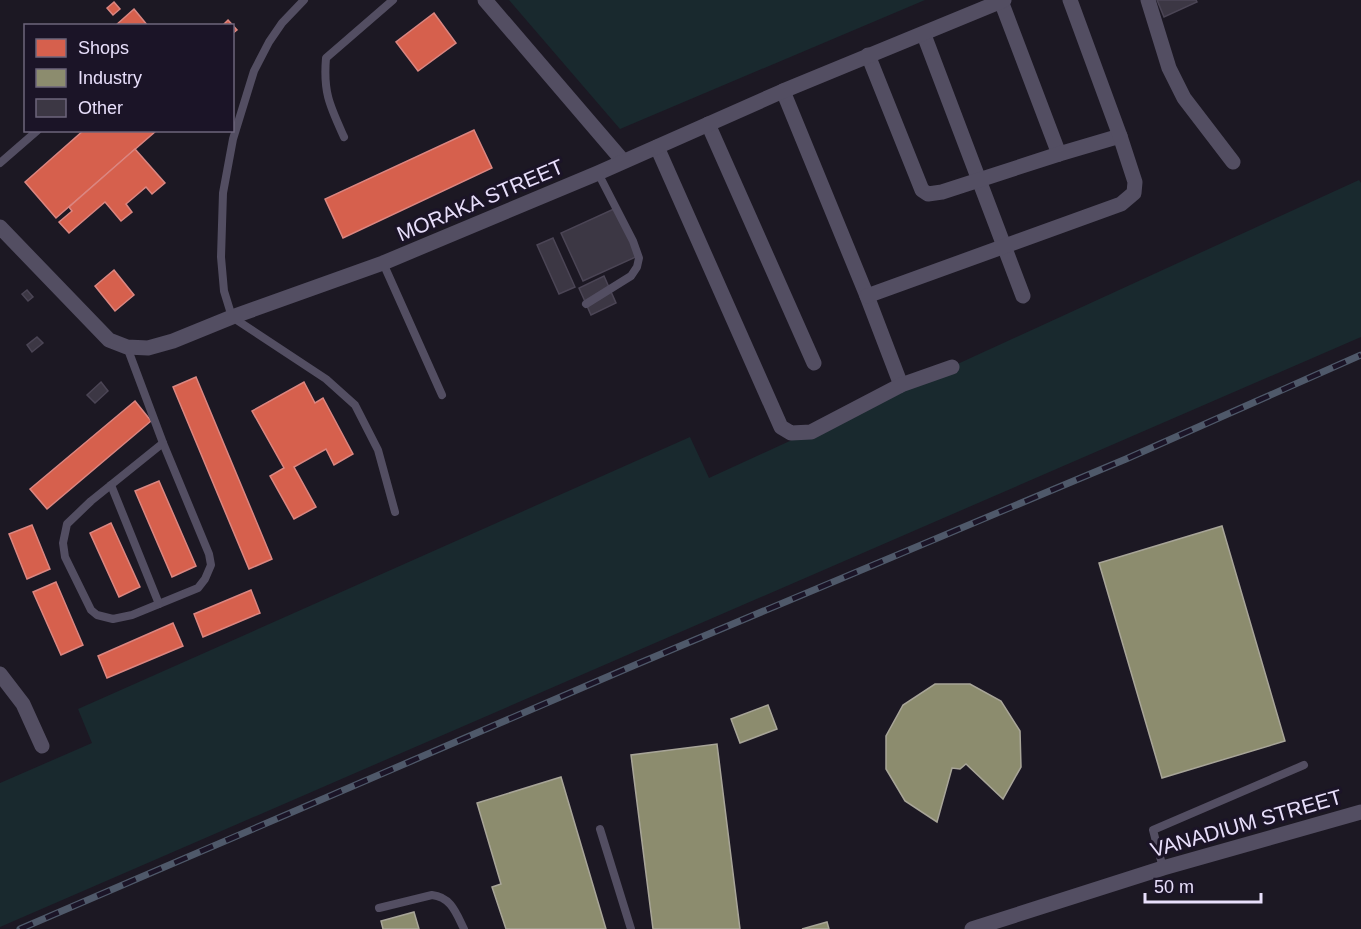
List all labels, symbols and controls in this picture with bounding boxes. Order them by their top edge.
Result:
legend [24,24,234,132]
text: Shops [78,38,129,58]
text: Industry [78,68,142,88]
text: Other [78,98,123,118]
street label: MORAKA STREET [393,154,567,245]
street label: VANADIUM STREET [1148,785,1344,861]
scale bar [1145,866,1260,904]
text: 50 m [1154,877,1194,897]

